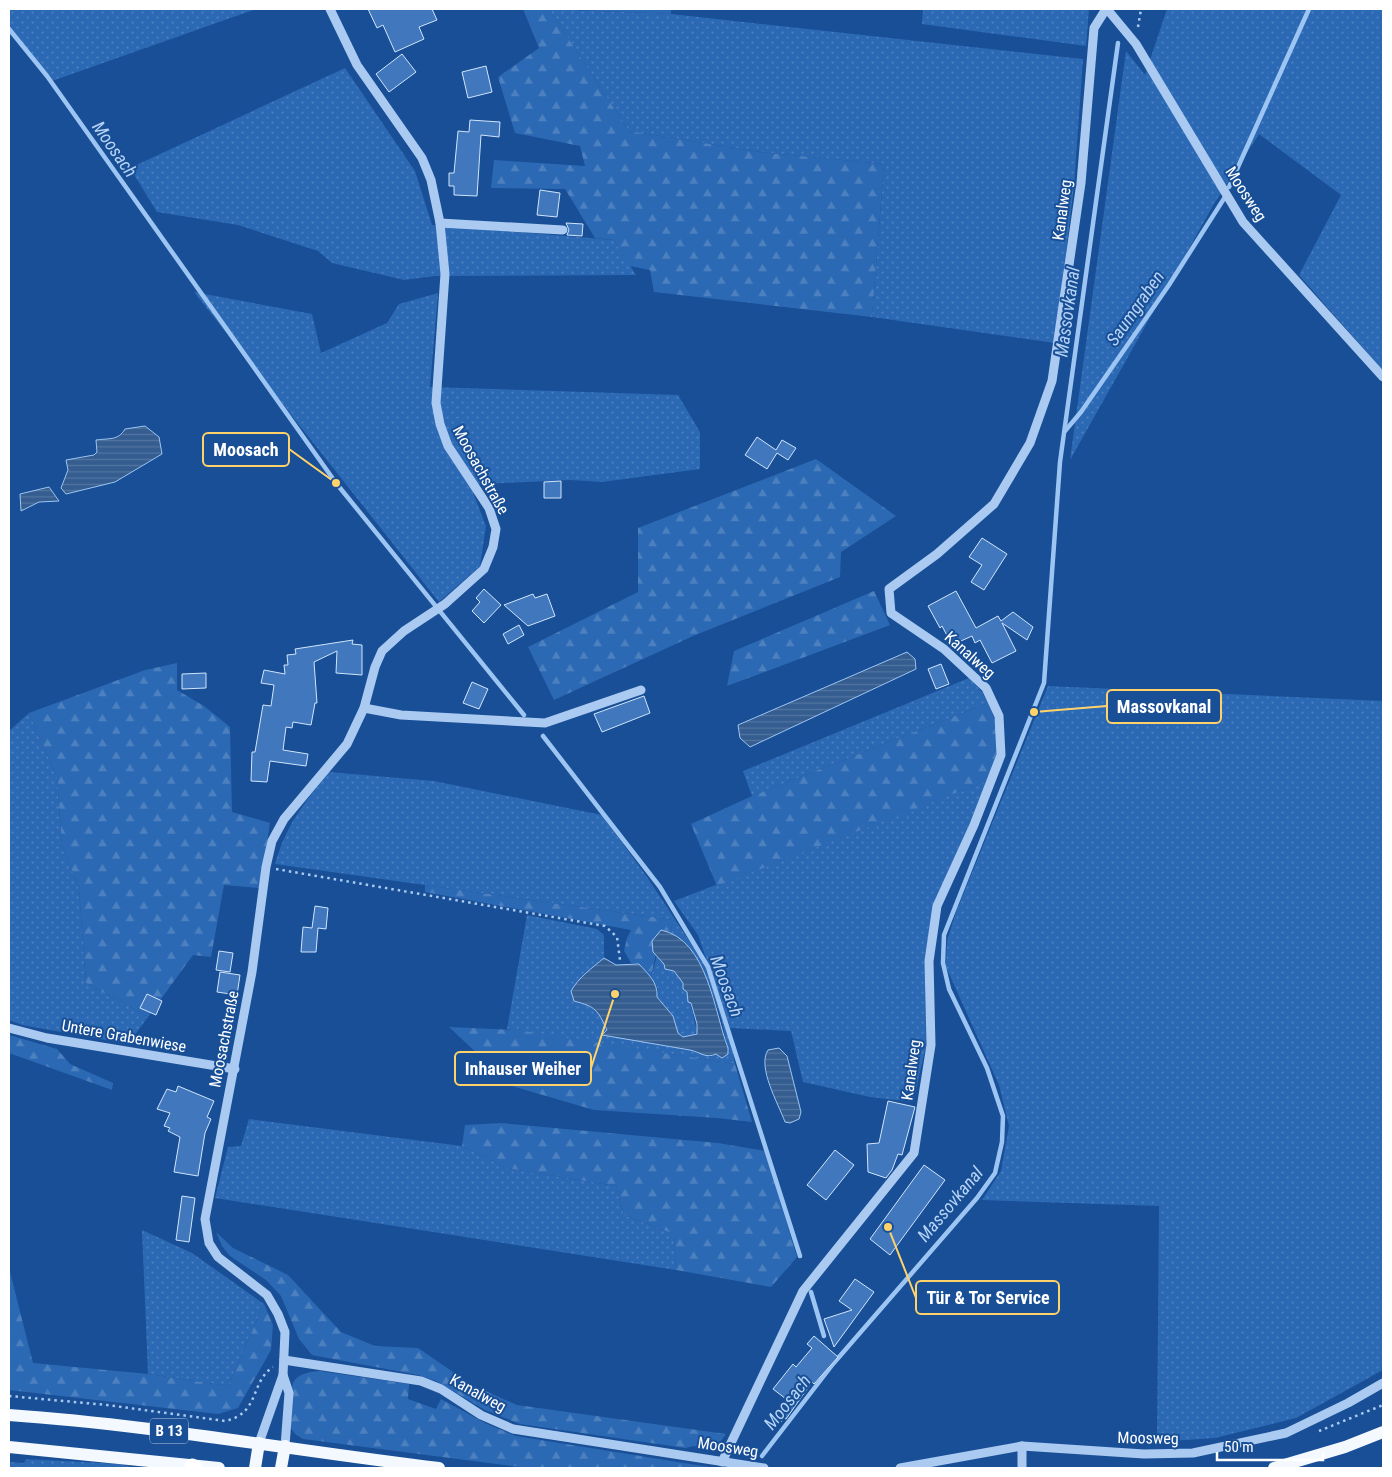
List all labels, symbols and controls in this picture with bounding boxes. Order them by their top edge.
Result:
water label: Moosach [88,117,142,181]
street label: Moosweg [1221,163,1271,225]
street label: Kanalweg [1048,178,1076,242]
water label: Massovkanal [1050,265,1084,358]
water label: Saumgraben [1102,267,1168,349]
street label: Moosachstraße [449,422,513,518]
callout: Moosach [203,433,289,466]
text: Moosach [213,439,279,460]
street label: Kanalweg [941,627,999,683]
callout: Massovkanal [1107,690,1221,723]
text: Massovkanal [1117,696,1211,717]
water label: Moosach [706,953,748,1019]
street label: Moosachstraße [205,989,243,1089]
street label: Untere Grabenwiese [60,1016,188,1056]
street label: Kanalweg [897,1038,925,1102]
callout: Inhauser Weiher [455,1052,591,1085]
text: Inhauser Weiher [465,1058,581,1079]
water label: Massovkanal [913,1162,988,1245]
callout: Tür & Tor Service [916,1281,1059,1314]
text: Tür & Tor Service [926,1287,1050,1308]
street label: Kanalweg [447,1370,509,1416]
water label: Moosach [759,1370,815,1434]
road number: B 13 [150,1418,188,1444]
street label: Moosweg [1117,1428,1179,1448]
scale bar [1217,1430,1323,1462]
street label: Moosweg [696,1433,760,1461]
text: 50 m [1224,1438,1254,1456]

